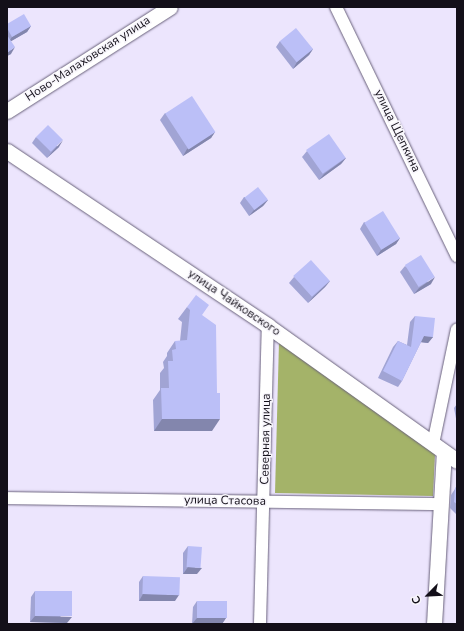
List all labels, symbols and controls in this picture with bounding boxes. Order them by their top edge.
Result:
street label: Ново-Малаховская улица [23,13,153,105]
street label: улица Щепкина [371,87,423,175]
street label: улица Чайковского [185,267,283,339]
street label: Северная улица [258,393,274,485]
street label: улица Стасова [184,493,266,509]
north arrow [408,575,448,615]
text: С [408,594,425,607]

